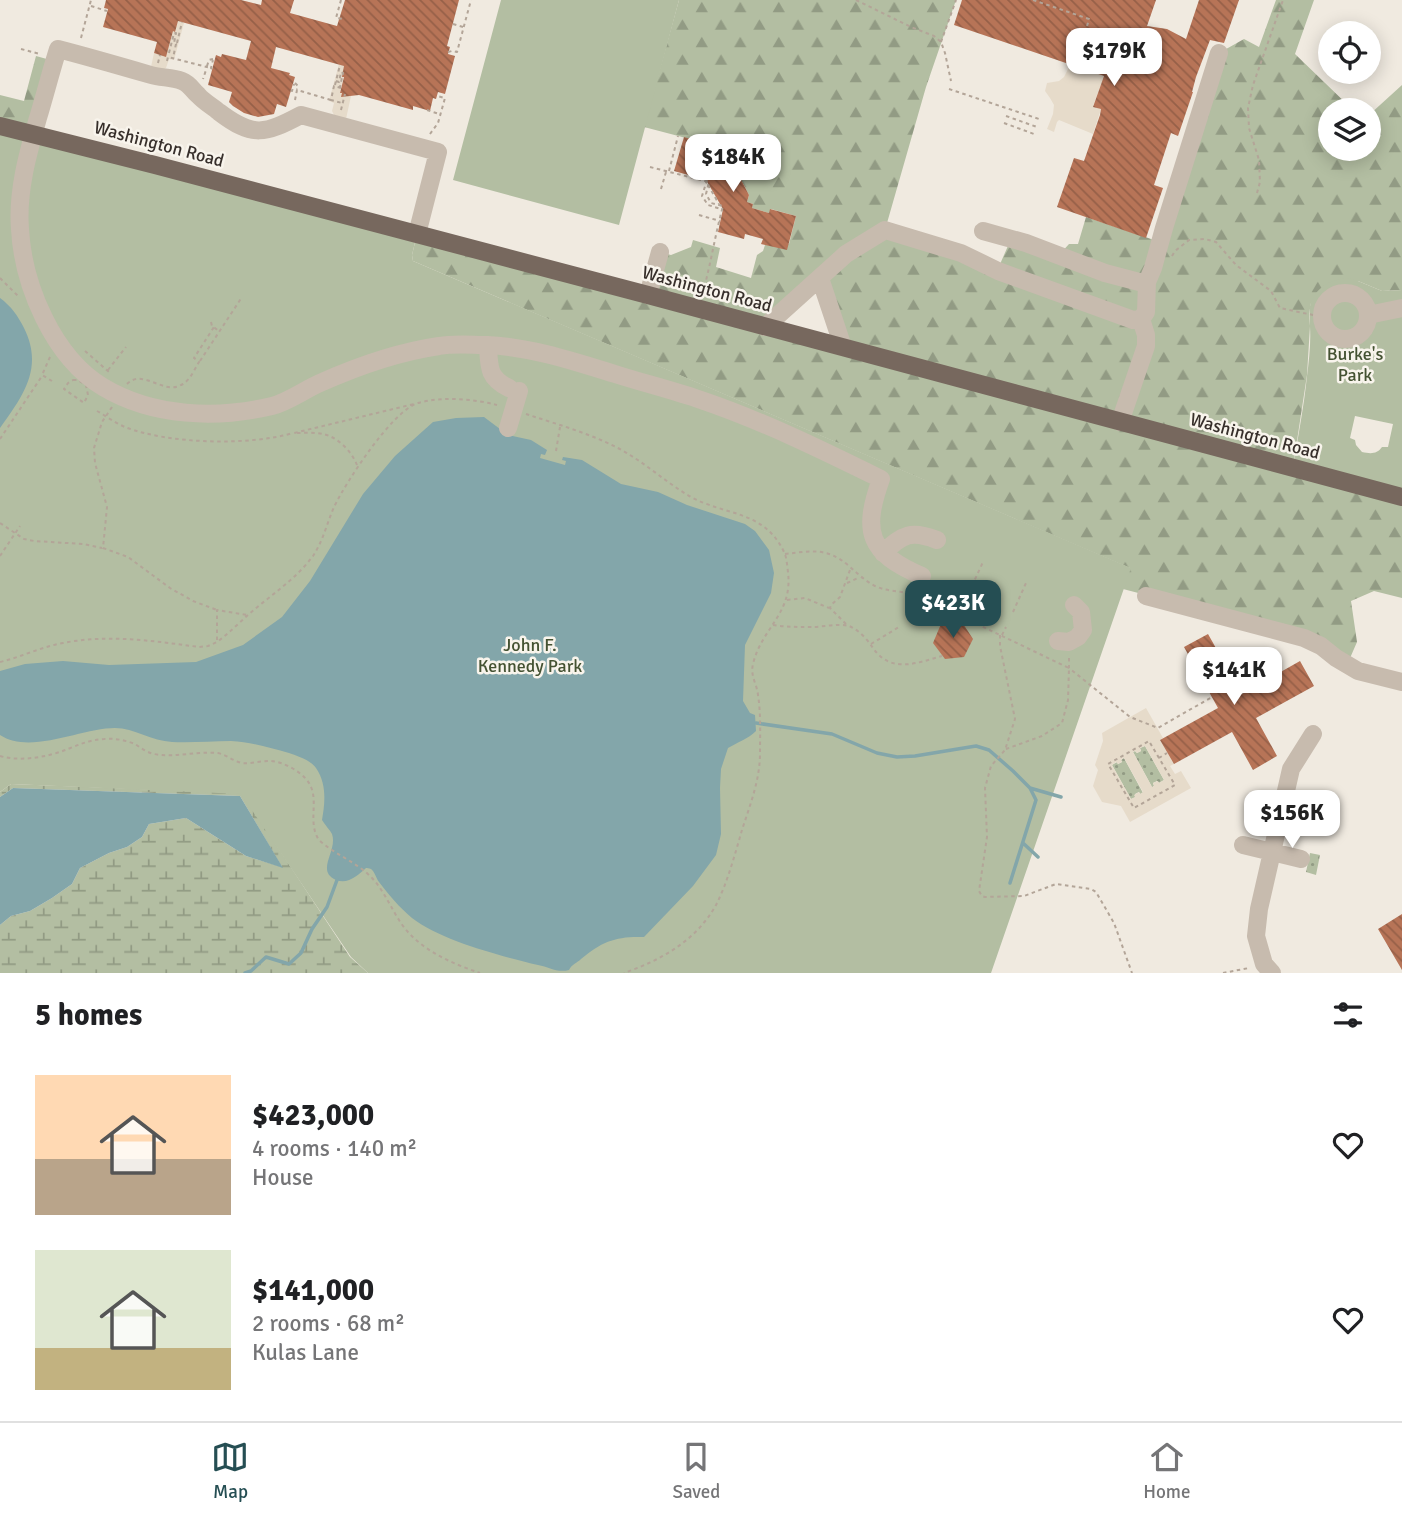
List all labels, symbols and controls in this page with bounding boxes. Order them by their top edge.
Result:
map controls [1318,21,1381,161]
button: locate [1318,21,1381,84]
pin: $179K [1065,28,1163,88]
text: $179K [1082,36,1146,65]
button: layers [1318,98,1381,161]
street label: Washington Road [92,116,226,172]
pin: $184K [684,134,782,194]
text: $184K [701,142,765,171]
street label: Washington Road [640,261,774,317]
park label: Burke's Park [1327,343,1383,386]
street label: Washington Road [1188,408,1322,464]
pin: $423K [904,580,1002,640]
text: $423K [921,588,985,617]
park label: John F. Kennedy Park [478,634,582,677]
pin: $141K [1185,648,1283,707]
text: $141K [1202,655,1266,684]
pin: $156K [1243,790,1341,850]
text: $156K [1260,798,1324,827]
icon: filters [1329,996,1367,1034]
text: 5 homes [35,997,142,1034]
text: $423,000 [252,1097,374,1134]
icon: home [91,1103,175,1187]
icon: heart [1329,1126,1367,1164]
text: 4 rooms · 140 m² [252,1134,417,1163]
text: House [252,1163,314,1192]
text: $141,000 [252,1272,374,1309]
icon: home [91,1278,175,1362]
icon: heart [1329,1301,1367,1339]
text: 2 rooms · 68 m² [252,1309,405,1338]
text: Kulas Lane [252,1338,359,1367]
tab: Map [211,1438,249,1504]
tab: Saved [672,1438,720,1504]
tab: Home [1143,1438,1191,1504]

